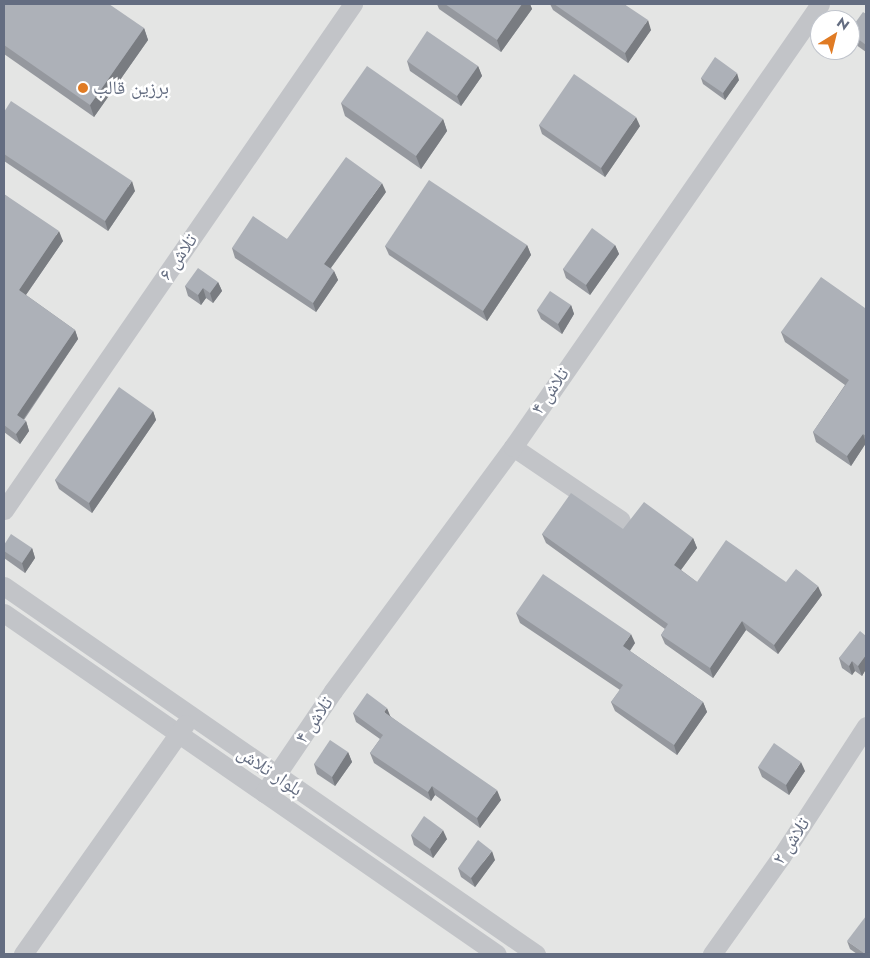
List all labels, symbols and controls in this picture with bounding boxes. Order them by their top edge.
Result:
north arrow [810,10,860,60]
text: N [833,12,854,35]
place label: برزین قالب [93,77,169,99]
marker: برزین قالب [77,82,89,94]
street label: تلاش ۶ [154,229,202,285]
street label: تلاش ۴ [526,363,574,419]
street label: تلاش ۴ [290,692,338,748]
street label: بلوار تلاش [233,741,307,801]
street label: تلاش ۲ [767,813,815,869]

